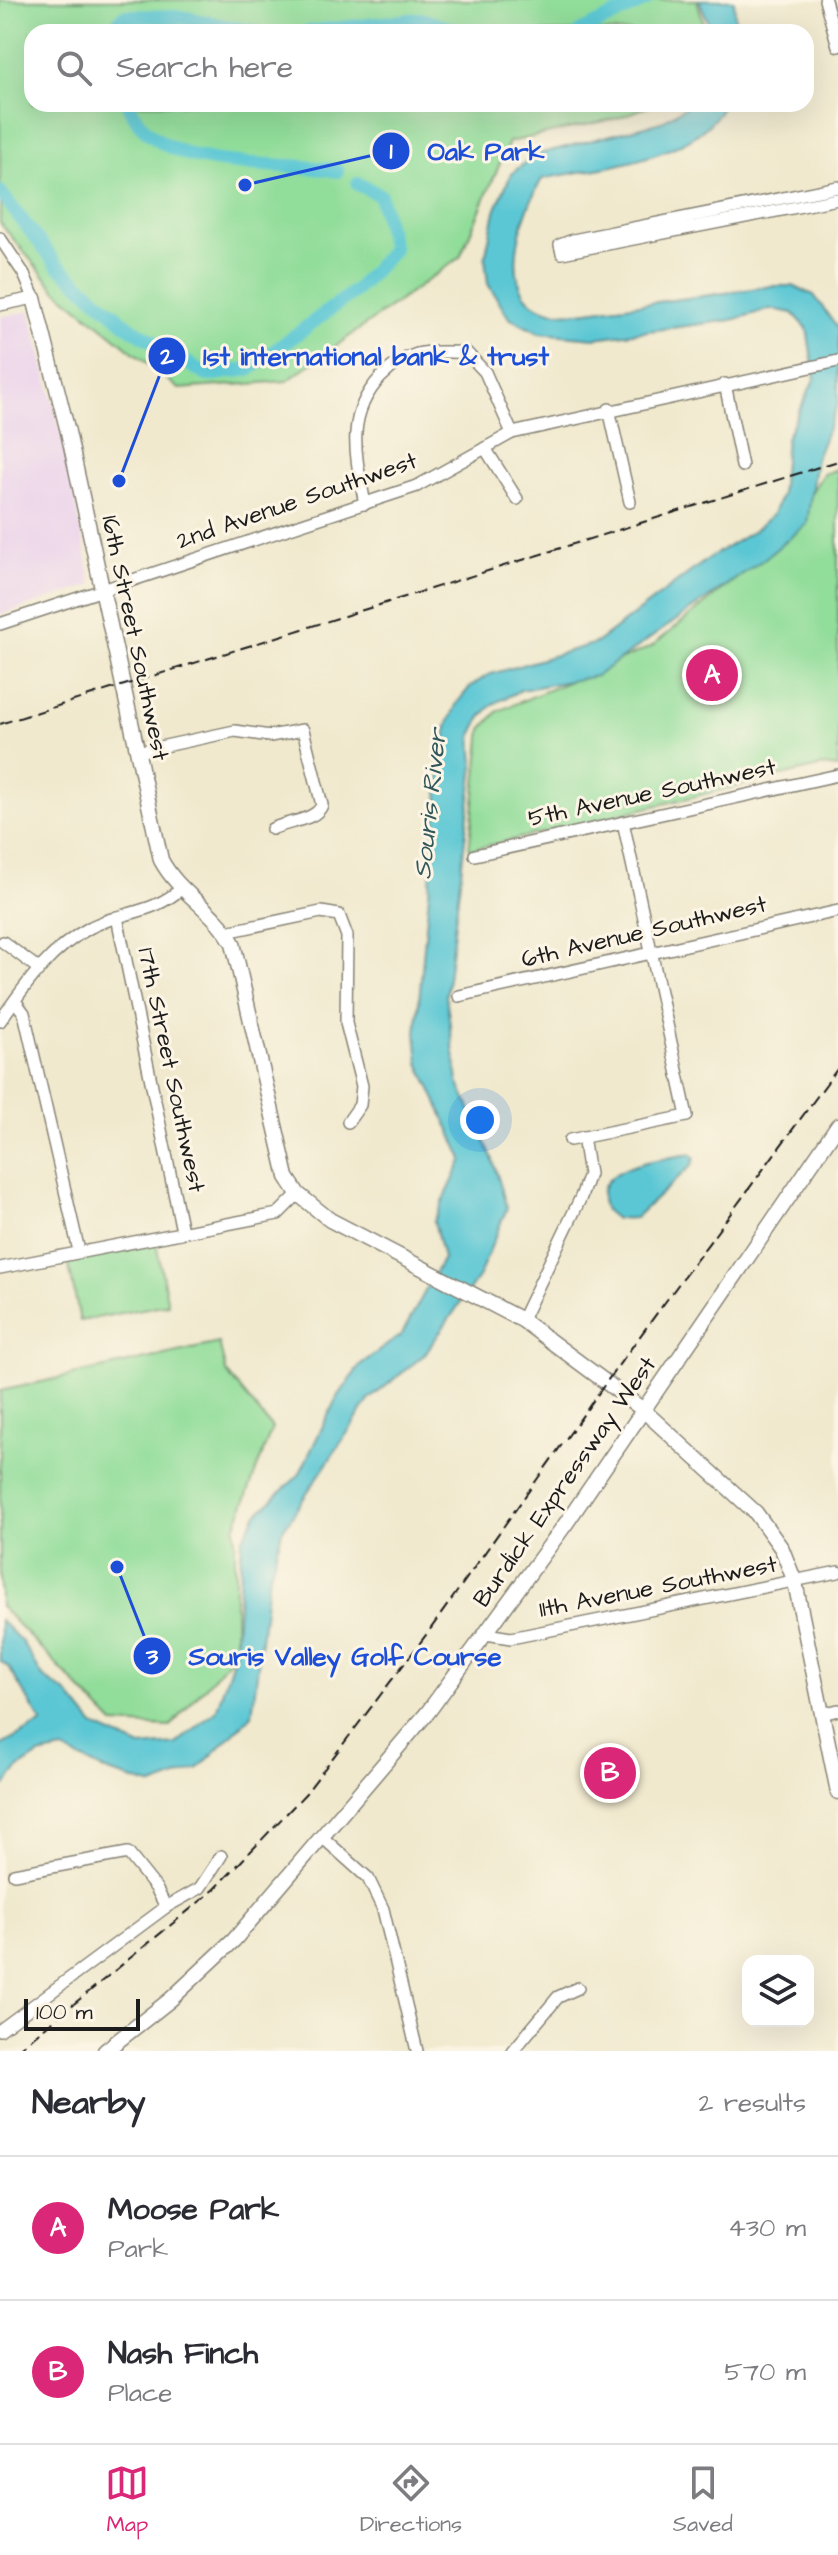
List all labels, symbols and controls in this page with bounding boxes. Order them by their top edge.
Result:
search box [24,24,814,112]
icon: search [52,46,96,90]
text: Search here [116,47,293,89]
callout: Oak Park [371,126,560,176]
text: Oak Park [427,134,546,170]
text: 1 [389,135,393,169]
callout: 1st international bank & trust [147,331,565,381]
text: 1st international bank & trust [203,339,549,375]
text: 2 [159,340,174,374]
street label: 2nd Avenue Southwest [172,444,422,558]
street label: 16th Street Southwest [92,512,178,764]
pin: A [686,645,738,705]
water label: Souris River [404,725,456,881]
street label: 5th Avenue Southwest [525,750,779,836]
street label: 6th Avenue Southwest [518,887,770,977]
street label: 17th Street Southwest [128,944,214,1196]
your location [460,1100,500,1140]
street label: Burdick Expressway West [465,1350,666,1615]
street label: 11th Avenue Southwest [536,1547,780,1627]
callout: Souris Valley Golf Course [132,1631,517,1681]
text: Souris Valley Golf Course [188,1639,502,1678]
text: 3 [145,1640,159,1674]
pin: B [584,1743,636,1803]
map controls [742,1955,814,2027]
button: layers [742,1955,814,2027]
scale bar [24,1995,140,2031]
text: 100 m [36,1997,93,2028]
text: Nearby [32,2079,146,2127]
text: 2 results [698,2085,806,2121]
text: Moose Park [108,2189,279,2231]
text: A [50,2210,66,2246]
text: 430 m [728,2210,806,2246]
text: Park [108,2231,168,2267]
text: Nash Finch [108,2333,258,2375]
text: B [49,2354,67,2390]
text: 570 m [725,2354,806,2390]
text: Place [108,2375,172,2411]
tab: Map [105,2461,149,2540]
tab: Directions [360,2461,462,2540]
tab: Saved [673,2461,733,2540]

